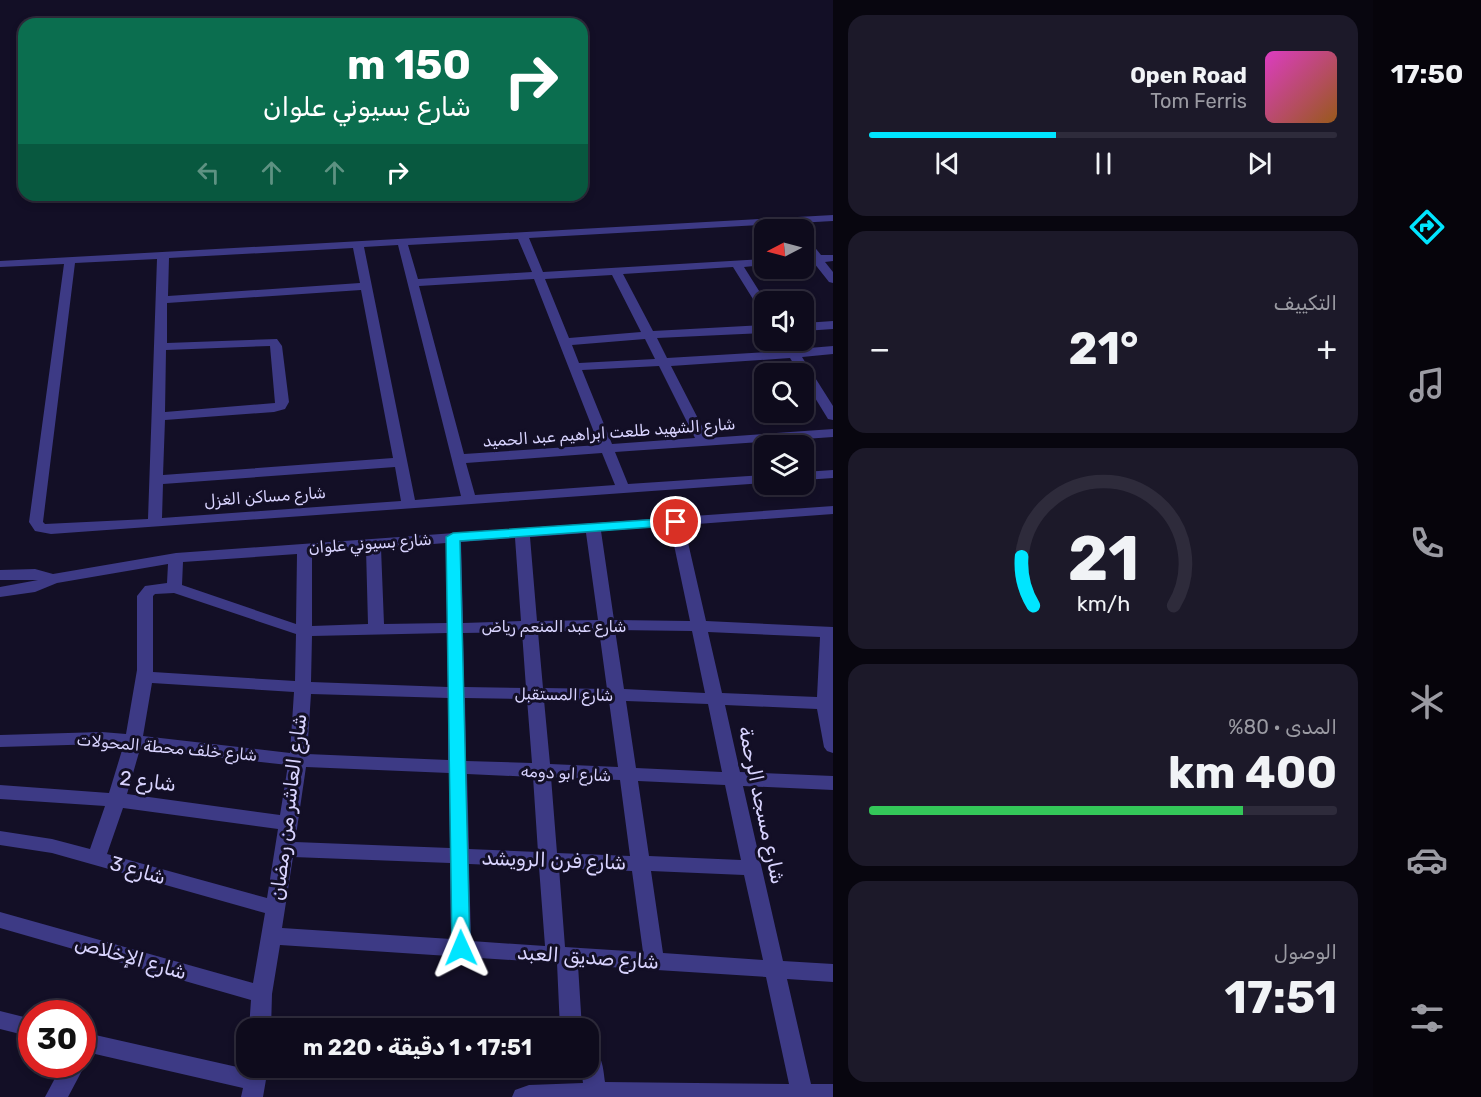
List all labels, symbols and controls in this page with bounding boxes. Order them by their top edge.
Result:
text: 150 m [347,40,471,90]
icon: right [492,42,570,120]
text: 17:50 [1391,58,1463,90]
text: Open Road [1130,62,1247,89]
text: Tom Ferris [1150,89,1247,113]
text: شارع بسيوني علوان [263,91,471,123]
icon: previous [931,147,964,180]
icon: pause [1087,147,1120,180]
icon: next [1243,147,1276,180]
icon: left [192,156,225,189]
icon: ahead [255,156,288,189]
icon: ahead [318,156,351,189]
icon: right [381,156,414,189]
icon: directions [1406,206,1448,248]
north arrow [754,219,814,279]
map controls [754,219,814,495]
button: sound [754,291,814,351]
text: التكييف [1274,291,1337,315]
text: 21° [1068,322,1139,375]
text: − [869,329,890,368]
text: + [1316,329,1337,368]
button: search [754,363,814,423]
icon: music [1406,364,1448,406]
street label: شارع الشهيد طلعت ابراهيم عبد الحميد [482,414,736,453]
button: layers [754,435,814,495]
street label: شارع مساكن الغزل [203,483,327,512]
pin [650,496,701,547]
icon: arrive [659,505,692,538]
text: 21 [1067,522,1139,596]
icon: phone [1406,522,1448,564]
street label: شارع بسيوني علوان [308,530,432,560]
text: km/h [1076,591,1130,616]
street label: شارع عبد المنعم رياض [481,617,627,638]
icon: climate [1406,681,1448,723]
street label: شارع المستقبل [514,684,614,707]
street label: شارع العاشر من رمضان [265,712,313,902]
text: المدى · 80% [1228,715,1337,739]
street label: شارع مسجد الرحمة [732,724,790,887]
street label: شارع خلف محطة المحولات [76,730,258,767]
text: 400 km [1168,746,1337,799]
street label: شارع ابو دومه [520,762,612,787]
street label: شارع 2 [118,766,178,798]
icon: car [1406,839,1448,881]
street label: شارع فرن الرويشد [481,845,627,877]
street label: شارع 3 [107,851,169,891]
position arrow [429,916,493,980]
street label: شارع الإخلاص [72,930,190,986]
street label: شارع صديق العبد [516,940,660,976]
text: الوصول [1274,940,1337,964]
text: 17:51 [1225,971,1337,1024]
icon: filters [1406,997,1448,1039]
speed limit sign: 30 [18,1000,96,1078]
text: 17:51 · 1 دقيقة · 220 m [303,1034,532,1061]

